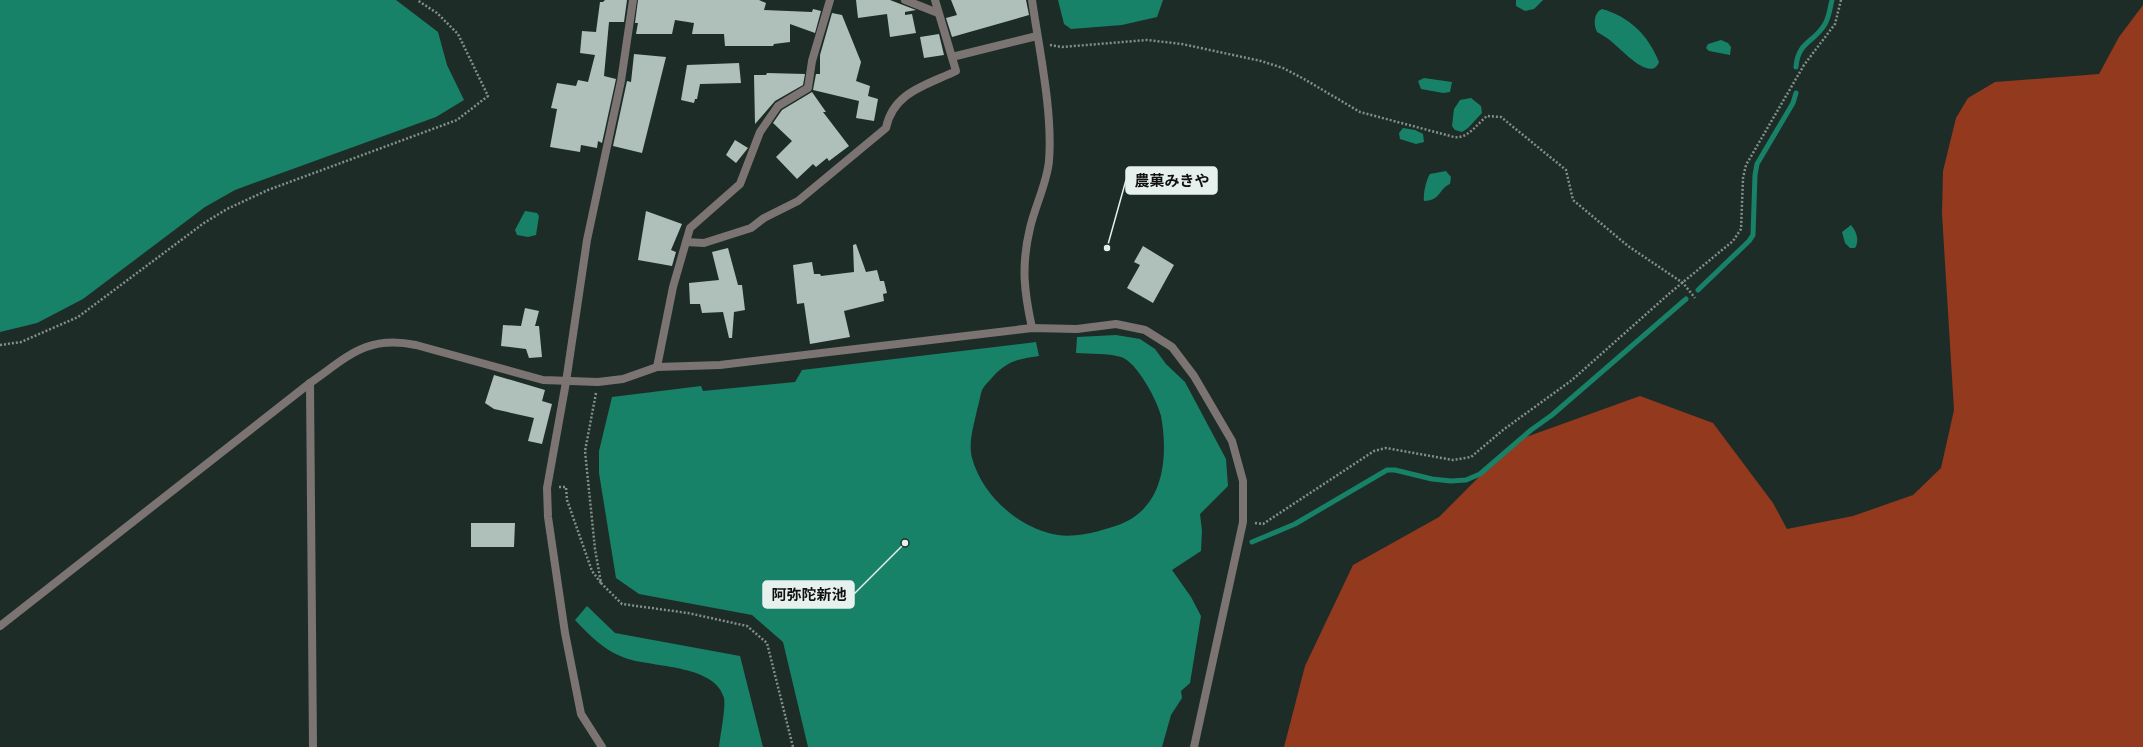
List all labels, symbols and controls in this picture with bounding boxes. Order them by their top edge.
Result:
callout: 農菓みきや [1126,167,1217,194]
text: 農菓みきや [1134,172,1210,189]
callout: 阿弥陀新池 [763,581,854,608]
text: 阿弥陀新池 [771,586,847,603]

